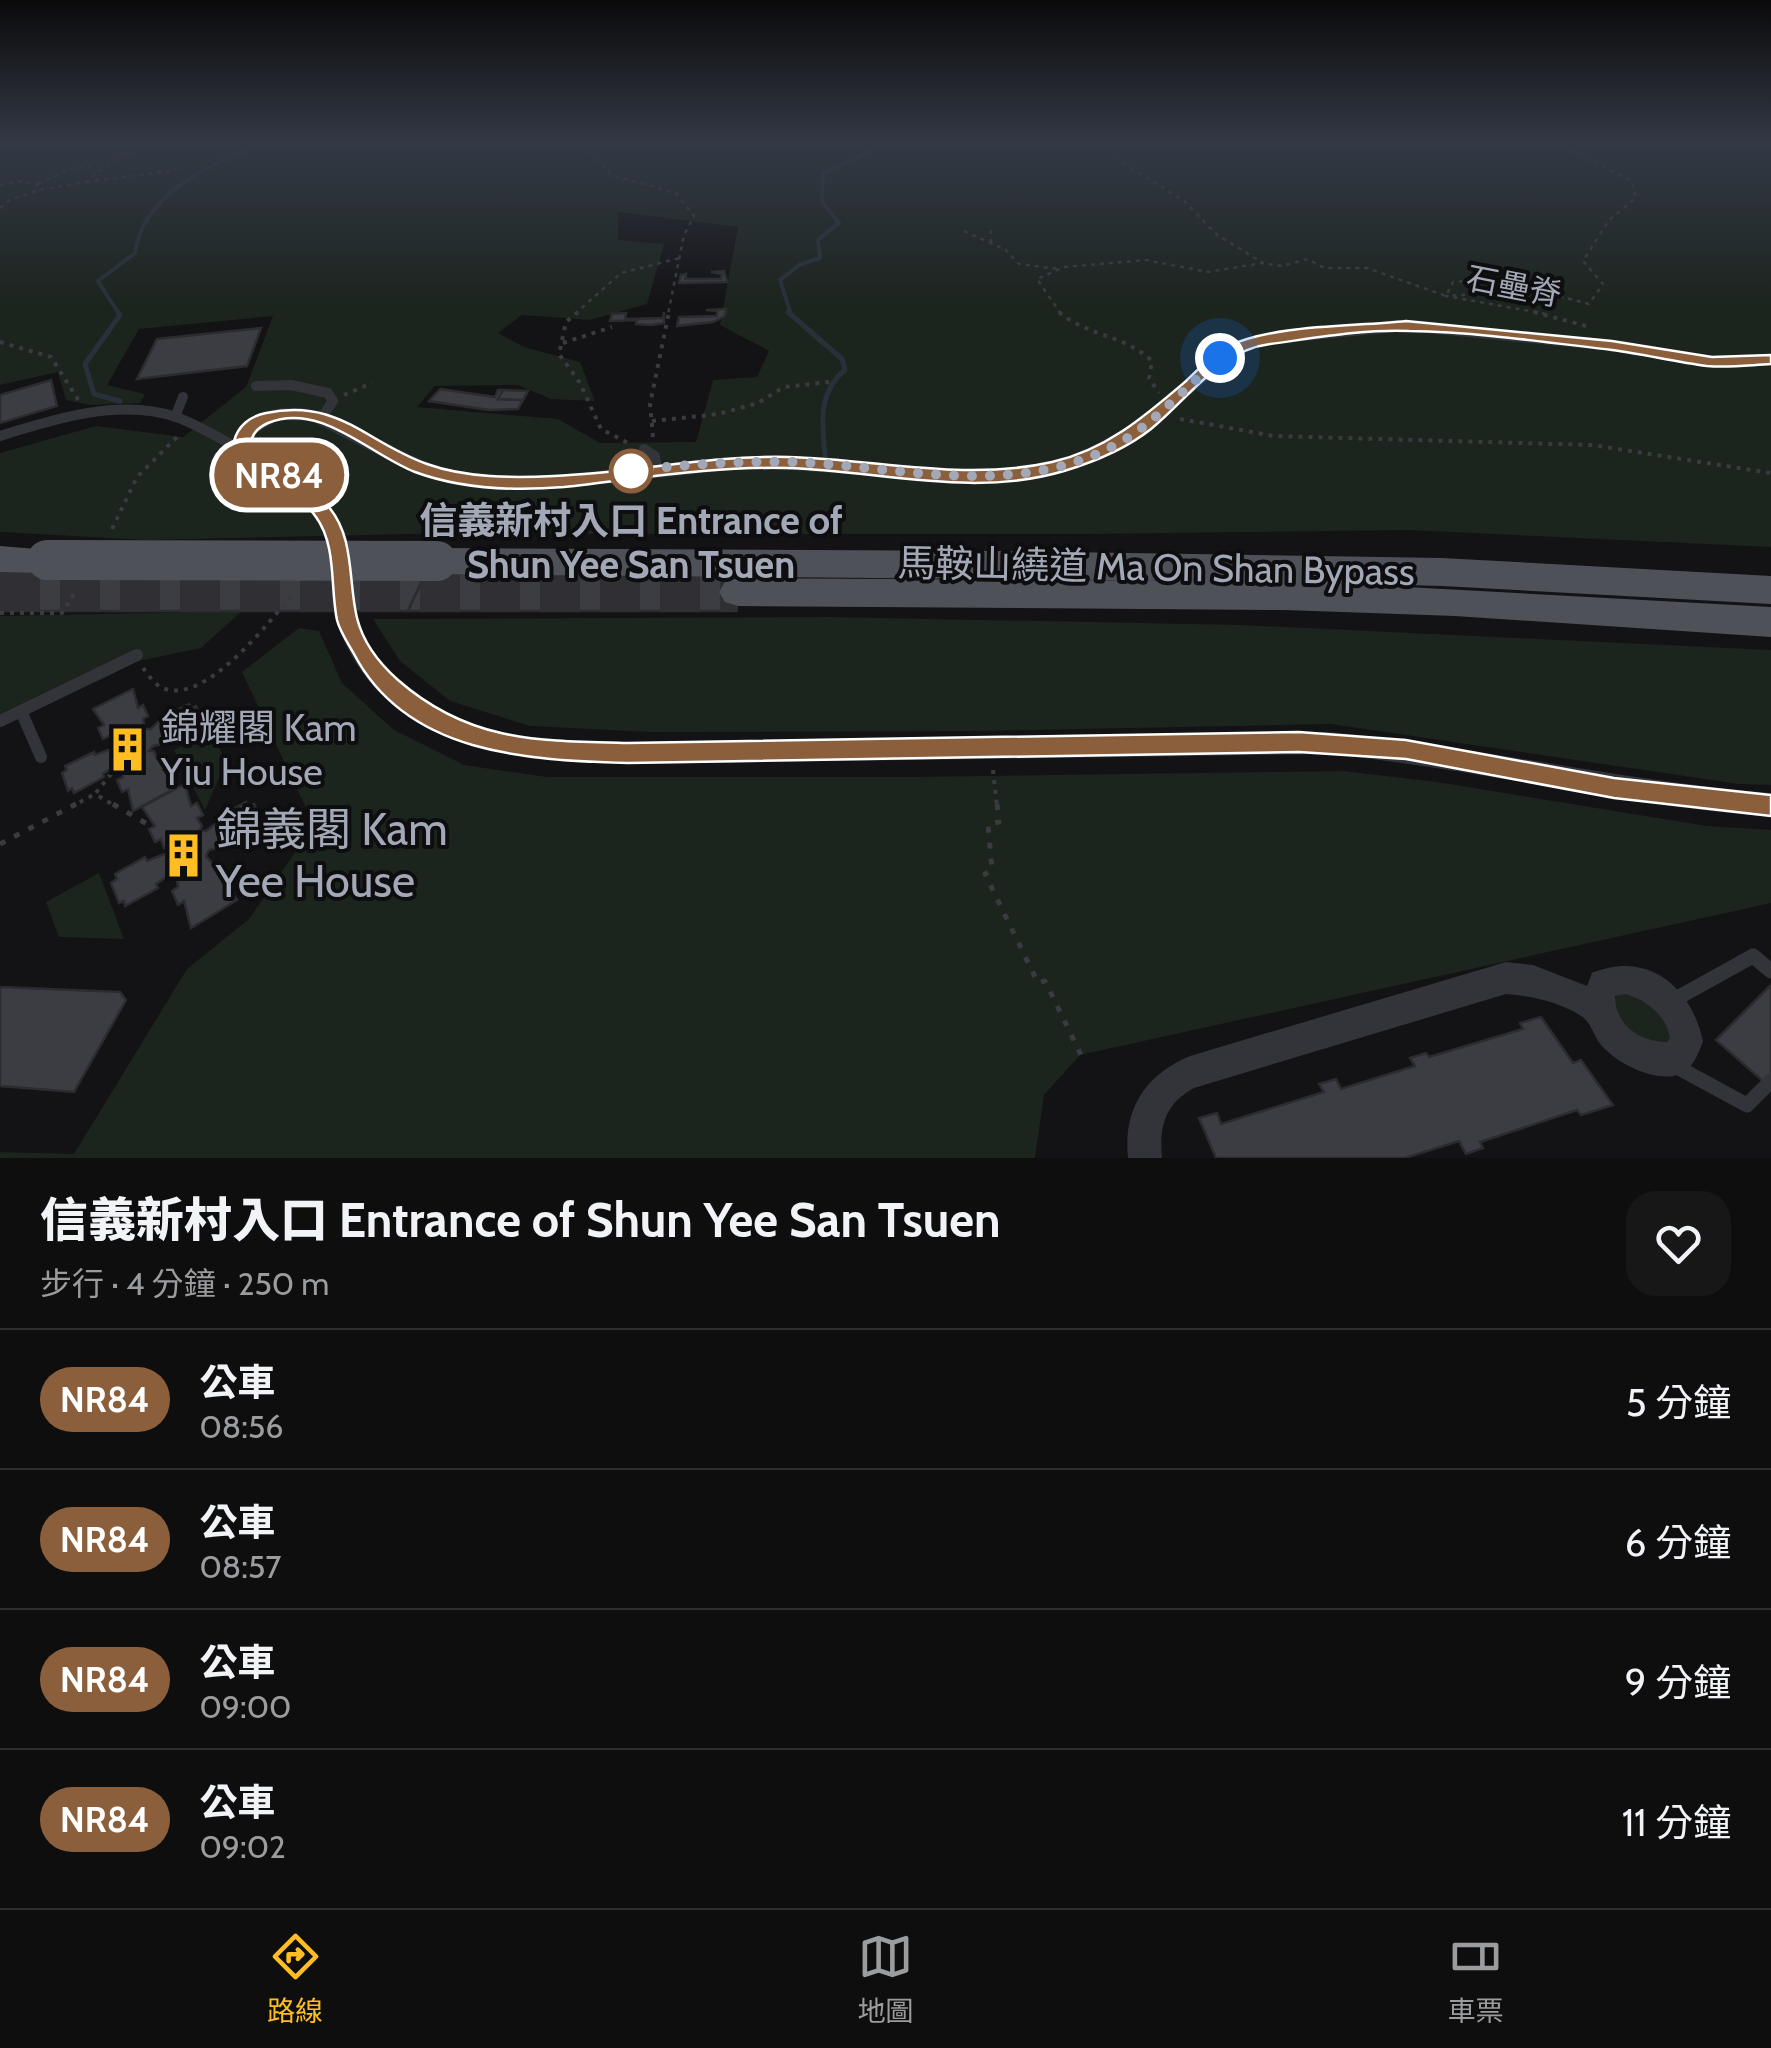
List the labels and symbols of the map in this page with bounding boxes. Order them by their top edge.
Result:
street label: 石壘脊 [1463,258,1565,314]
your location [1195,333,1245,383]
line badge: NR84 [209,442,349,508]
marker: 信義新村入口 Entrance of Shun Yee San Tsuen [610,450,652,492]
place label: 信義新村入口 Entrance of Shun Yee San Tsuen [419,497,843,588]
street label: 馬鞍山繞道 Ma On Shan Bypass [897,539,1415,595]
place label: 錦耀閣 Kam Yiu House [160,704,357,795]
building icon: 錦耀閣 Kam Yiu House [104,725,152,773]
place label: 錦義閣 Kam Yee House [215,802,448,908]
building icon: 錦義閣 Kam Yee House [159,831,207,879]

